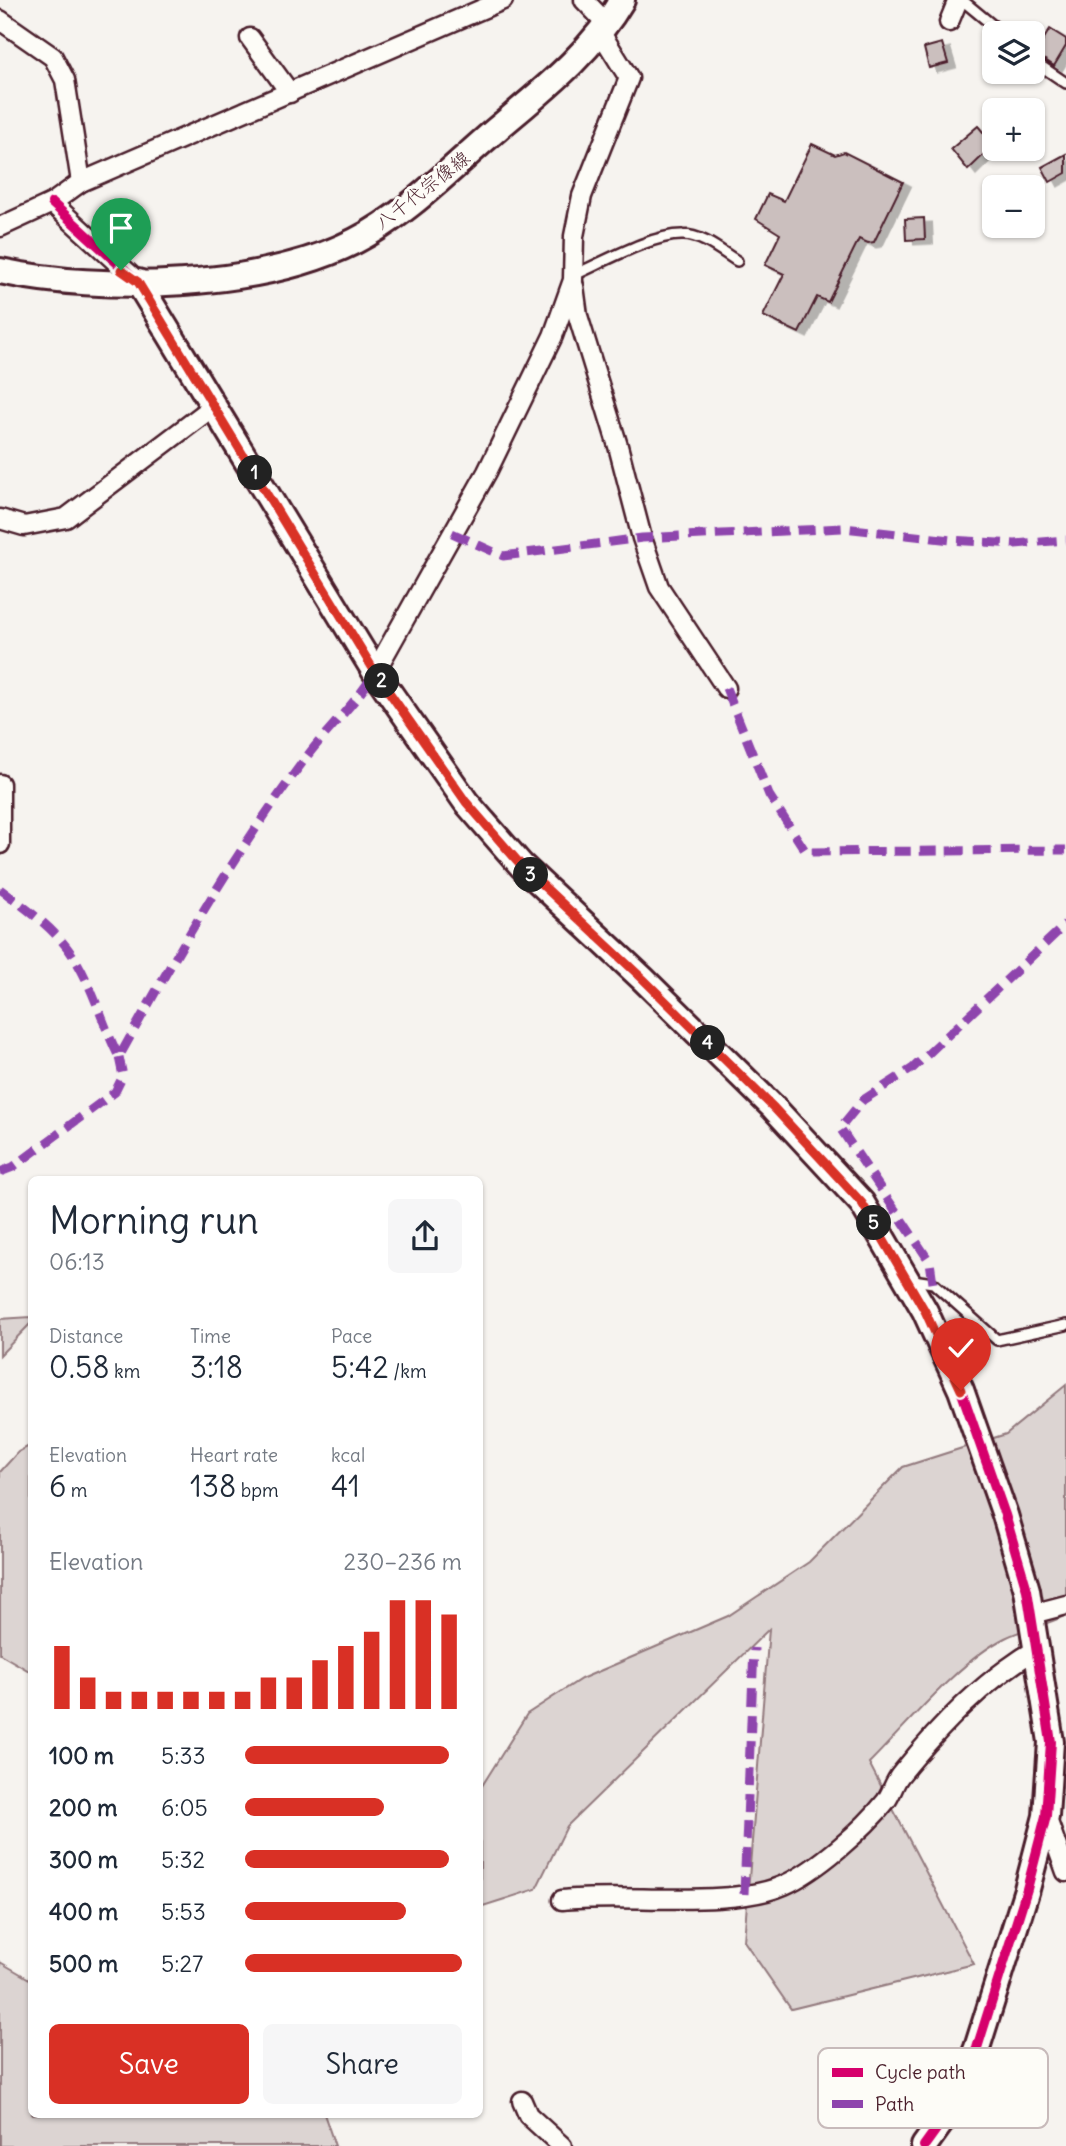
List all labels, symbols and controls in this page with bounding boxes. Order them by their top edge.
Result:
map controls [982,21,1045,238]
button: layers [982,21,1045,84]
button: + [982,98,1045,161]
street label: 八千代宗像線 [370,145,474,235]
button: − [982,175,1045,238]
pin [91,198,151,270]
icon: arrive [102,209,140,247]
pin: 1 [238,456,272,490]
text: 1 [251,460,258,484]
pin: 2 [364,664,400,698]
text: 2 [376,668,387,692]
pin: 3 [514,858,548,892]
text: 3 [525,862,536,886]
pin: 4 [690,1026,726,1060]
text: 4 [702,1030,713,1054]
text: Morning run [49,1197,259,1244]
button: share [388,1199,462,1273]
pin: 5 [856,1206,892,1240]
text: 5 [868,1210,879,1234]
text: 06:13 [49,1247,105,1276]
pin [931,1318,991,1390]
text: Distance [49,1324,123,1348]
text: Time [190,1324,231,1348]
text: Pace [331,1324,372,1348]
icon: check [942,1329,980,1367]
text: 0.58 [49,1348,109,1386]
text: 3:18 [190,1348,243,1386]
text: 5:42 [331,1348,389,1386]
text: km [109,1359,140,1383]
text: /km [389,1359,427,1383]
text: Elevation [49,1443,127,1467]
text: Heart rate [190,1443,278,1467]
text: kcal [331,1443,365,1467]
text: 6 [49,1467,66,1505]
text: 138 [190,1467,236,1505]
text: 41 [331,1467,360,1505]
text: m [66,1478,88,1502]
text: bpm [236,1478,279,1502]
text: Elevation [49,1547,143,1576]
text: 230–236 m [344,1547,462,1576]
text: 100 m [49,1741,114,1770]
text: 5:33 [161,1741,206,1770]
text: 200 m [49,1793,118,1822]
text: 6:05 [161,1793,208,1822]
text: 300 m [49,1845,118,1874]
text: 5:32 [161,1845,205,1874]
text: 400 m [49,1897,118,1926]
text: 5:53 [161,1897,206,1926]
text: 500 m [49,1949,118,1978]
text: 5:27 [161,1949,203,1978]
button: Save [49,2024,249,2104]
button: Share [263,2024,462,2104]
legend [818,2048,1048,2128]
text: Cycle path [875,2060,966,2084]
text: Path [875,2092,914,2116]

